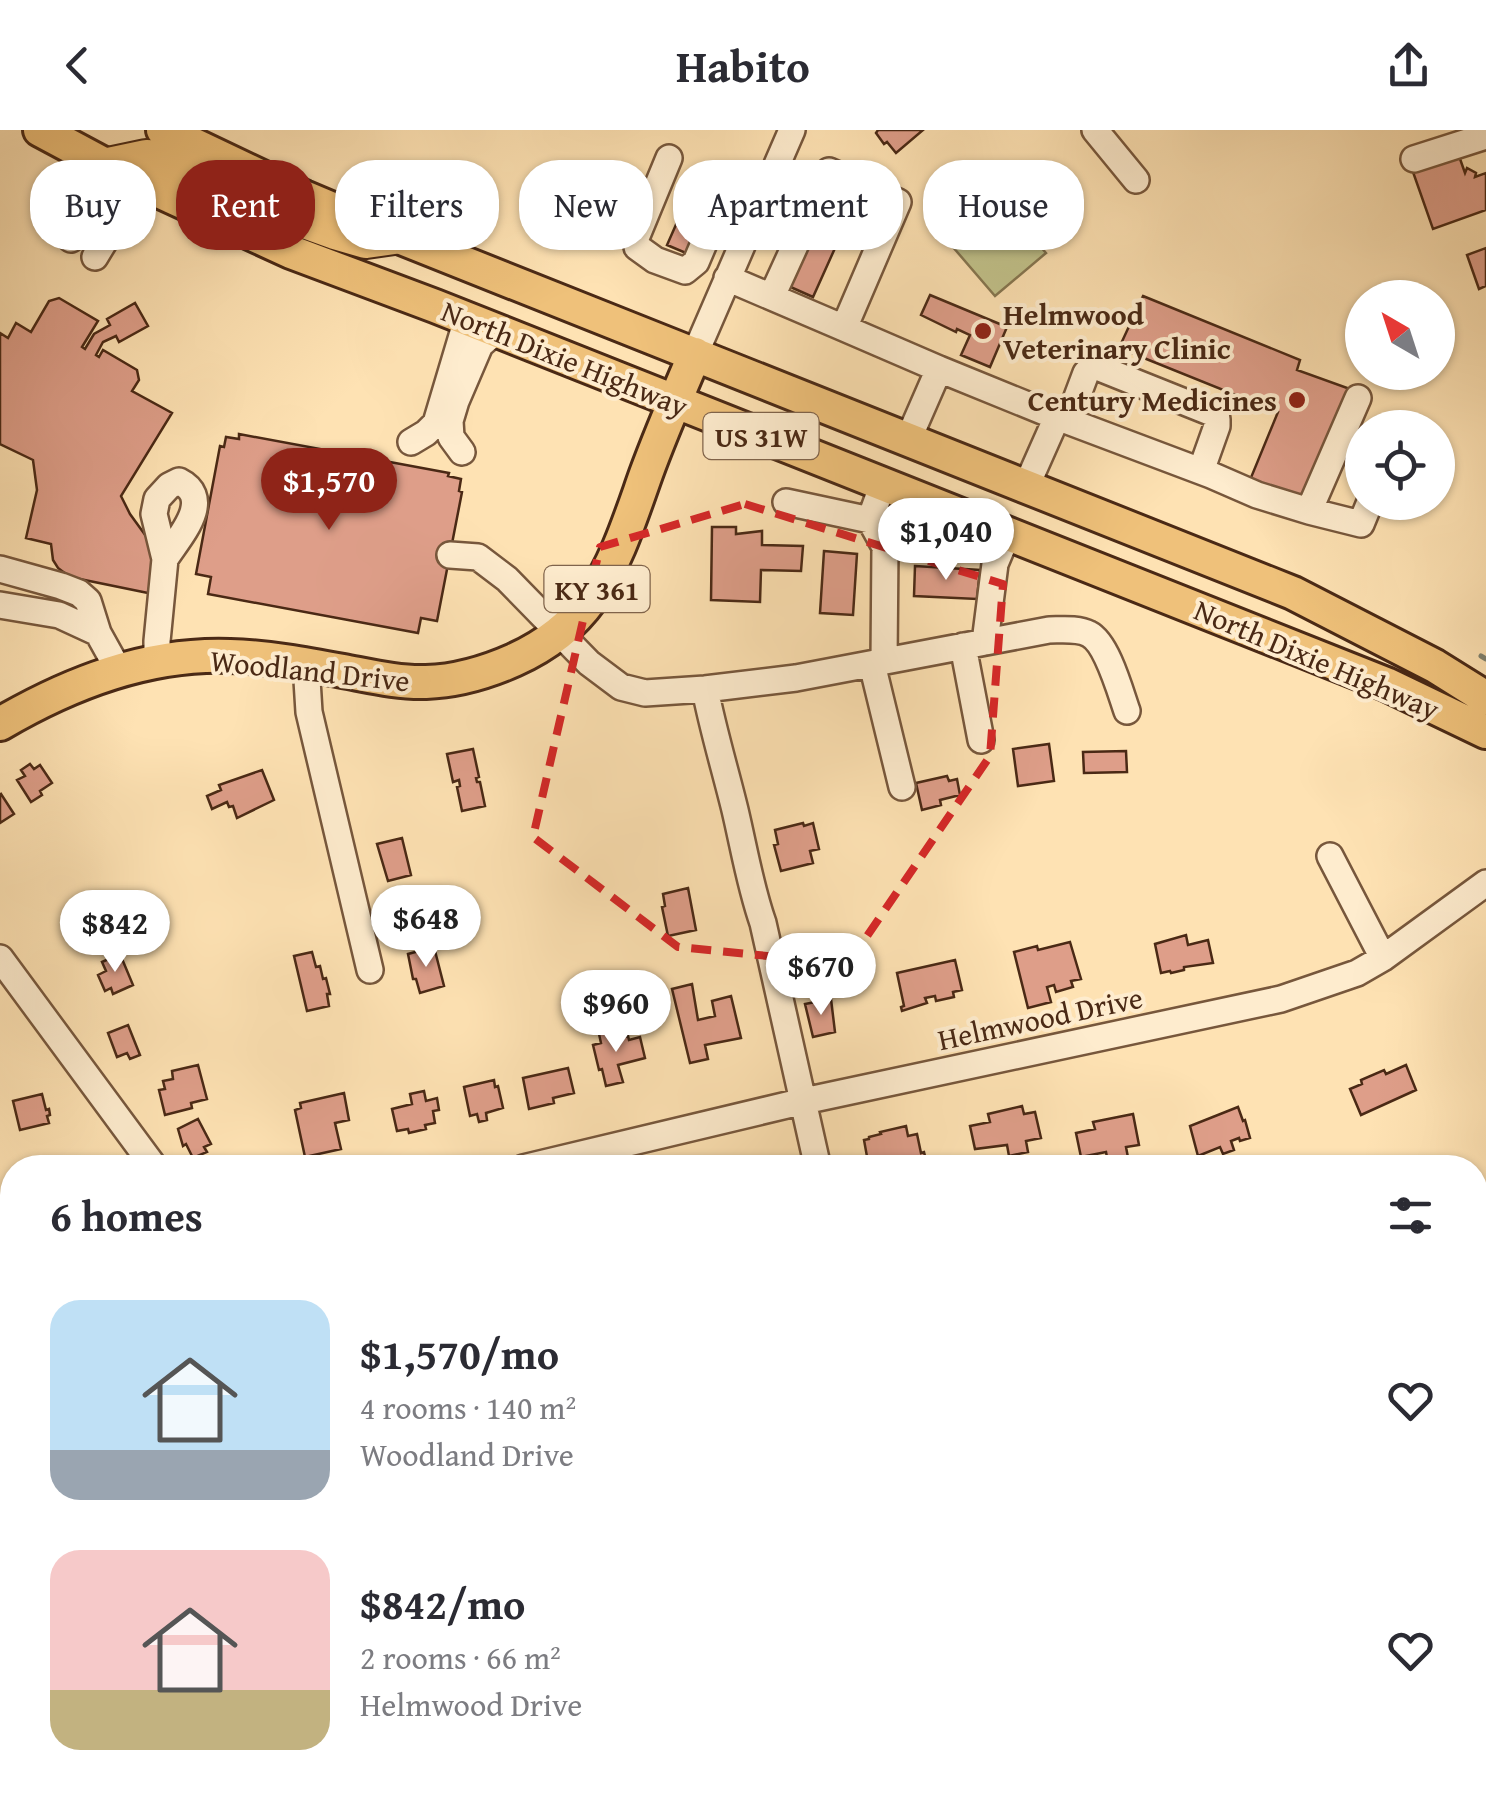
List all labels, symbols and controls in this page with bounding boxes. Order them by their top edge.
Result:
text: Habito [676,33,810,98]
icon: back [50,38,105,93]
icon: share [1381,38,1436,93]
chip: Buy [30,160,156,250]
chip: Rent [176,160,315,250]
chip: Filters [335,160,499,250]
chip: New [519,160,653,250]
chip: Apartment [673,160,903,250]
chip: House [923,160,1084,250]
north arrow [1345,280,1455,390]
map controls [1345,280,1455,520]
street label: North Dixie Highway [435,288,695,428]
place label: Helmwood Veterinary Clinic [1003,292,1231,370]
marker: Helmwood Veterinary Clinic [972,320,994,342]
place label: Century Medicines [1028,378,1277,422]
marker: Century Medicines [1286,389,1308,411]
button: locate [1345,410,1455,520]
road number: US 31W [704,413,818,459]
pin: $1,570 [248,448,410,533]
text: $1,570 [283,457,375,504]
pin: $1,040 [865,498,1027,583]
text: $1,040 [900,507,992,554]
road number: KY 361 [544,566,650,612]
street label: North Dixie Highway [1188,587,1446,731]
street label: Woodland Drive [208,638,412,702]
pin: $648 [367,885,485,970]
pin: $842 [56,890,174,975]
text: $648 [393,894,459,941]
text: $842 [82,899,148,946]
pin: $670 [762,933,880,1018]
text: $670 [788,942,854,989]
pin: $960 [557,970,675,1055]
street label: Helmwood Drive [934,975,1146,1061]
text: $960 [583,979,649,1026]
text: 6 homes [50,1185,203,1246]
icon: filters [1383,1188,1438,1243]
text: $1,570/mo [360,1323,559,1384]
icon: home [130,1340,250,1460]
icon: heart [1383,1373,1438,1428]
text: 4 rooms · 140 m² [360,1384,576,1431]
text: Woodland Drive [360,1431,574,1478]
text: $842/mo [360,1573,525,1634]
icon: home [130,1590,250,1710]
icon: heart [1383,1623,1438,1678]
text: 2 rooms · 66 m² [360,1634,561,1681]
text: Helmwood Drive [360,1681,582,1728]

